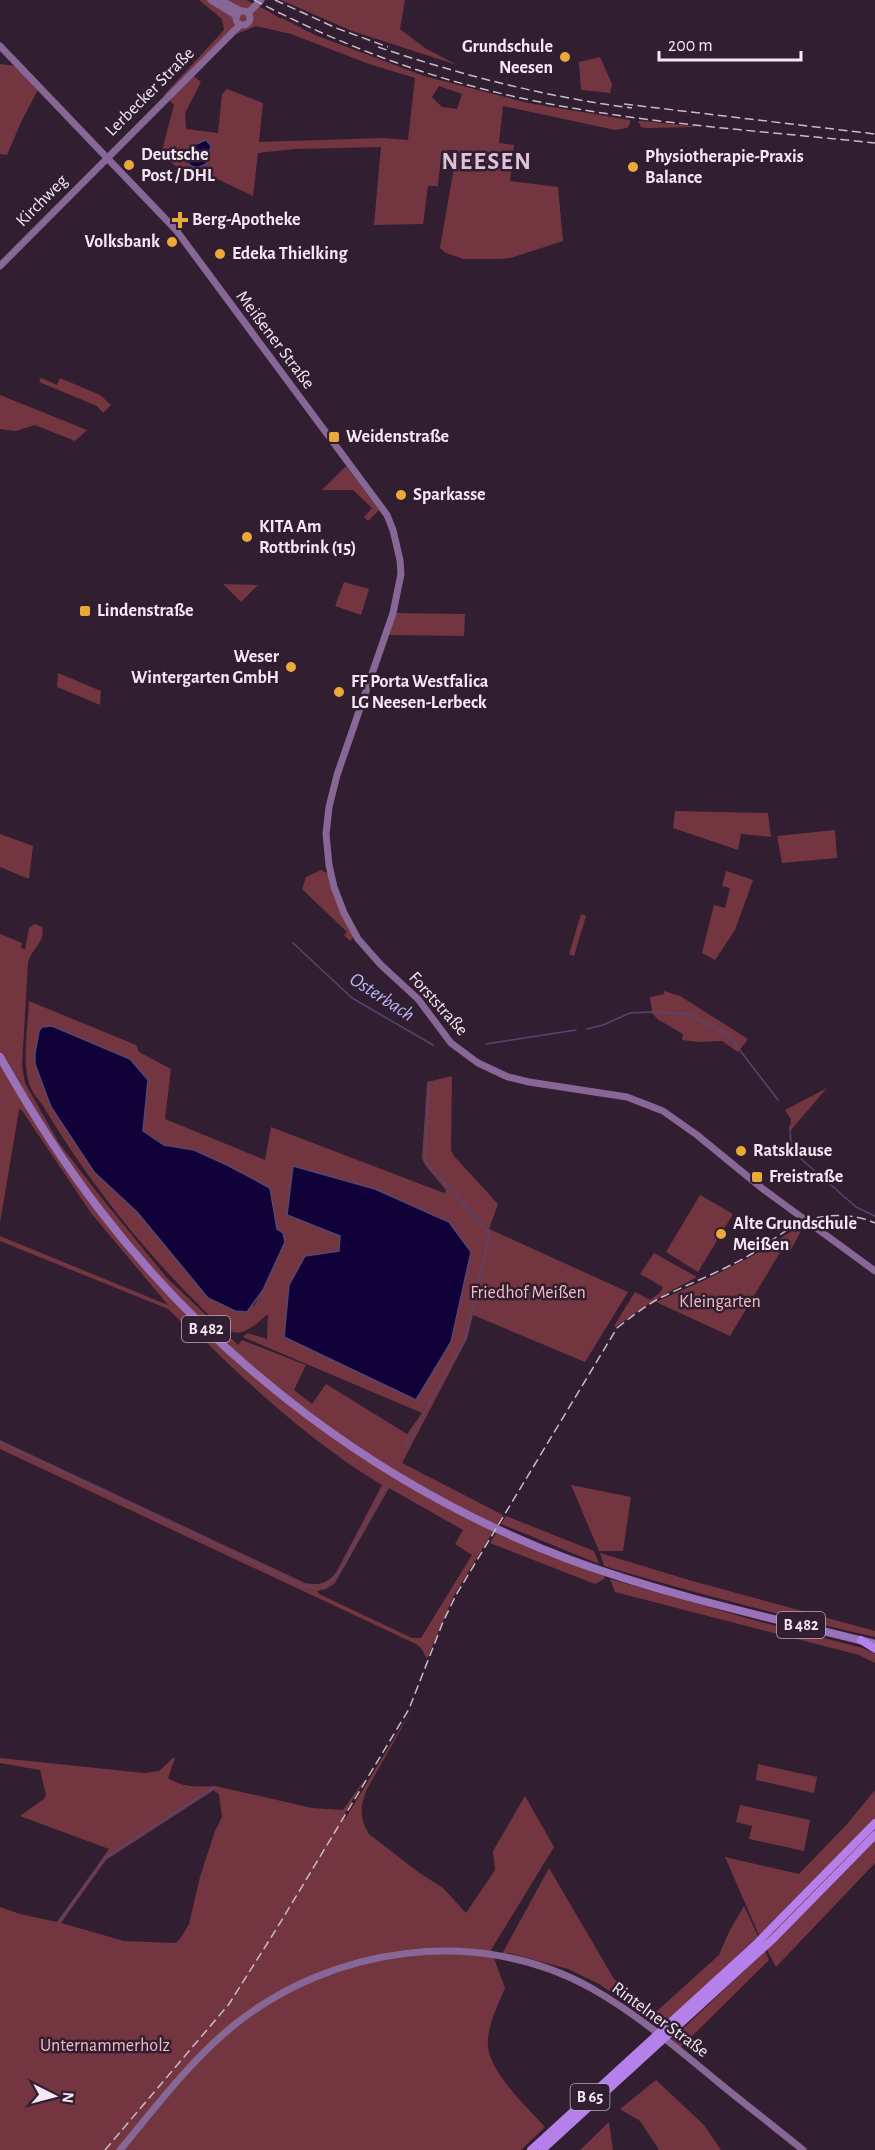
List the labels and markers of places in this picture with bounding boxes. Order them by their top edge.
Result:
place label: Grundschule Neesen [462,38,553,77]
marker: Grundschule Neesen [558,50,572,64]
place label: Deutsche Post / DHL [141,146,215,185]
place label: Physiotherapie-Praxis Balance [645,148,804,187]
marker: Deutsche Post / DHL [122,158,136,172]
marker: Physiotherapie-Praxis Balance [626,160,640,174]
place label: Berg-Apotheke [192,211,301,229]
marker: Berg-Apotheke [173,213,187,227]
place label: Volksbank [84,233,160,251]
marker: Volksbank [165,235,179,249]
place label: Edeka Thielking [232,245,348,263]
marker: Edeka Thielking [213,247,227,261]
place label: Weidenstraße [346,428,449,446]
marker: Weidenstraße [327,430,341,444]
place label: Sparkasse [413,486,486,504]
marker: Sparkasse [394,488,408,502]
place label: KITA Am Rottbrink (15) [259,518,356,557]
marker: KITA Am Rottbrink (15) [240,530,254,544]
place label: Lindenstraße [97,602,194,620]
marker: Lindenstraße [78,604,92,618]
place label: Weser Wintergarten GmbH [131,648,280,687]
marker: Weser Wintergarten GmbH [284,660,298,674]
place label: FF Porta Westfalica LG Neesen-Lerbeck [351,673,489,712]
marker: FF Porta Westfalica LG Neesen-Lerbeck [332,685,346,699]
place label: Ratsklause [753,1142,832,1160]
marker: Ratsklause [734,1144,748,1158]
place label: Freistraße [769,1168,843,1186]
marker: Freistraße [750,1170,764,1184]
place label: Alte Grundschule Meißen [733,1215,857,1254]
marker: Alte Grundschule Meißen [714,1227,728,1241]

